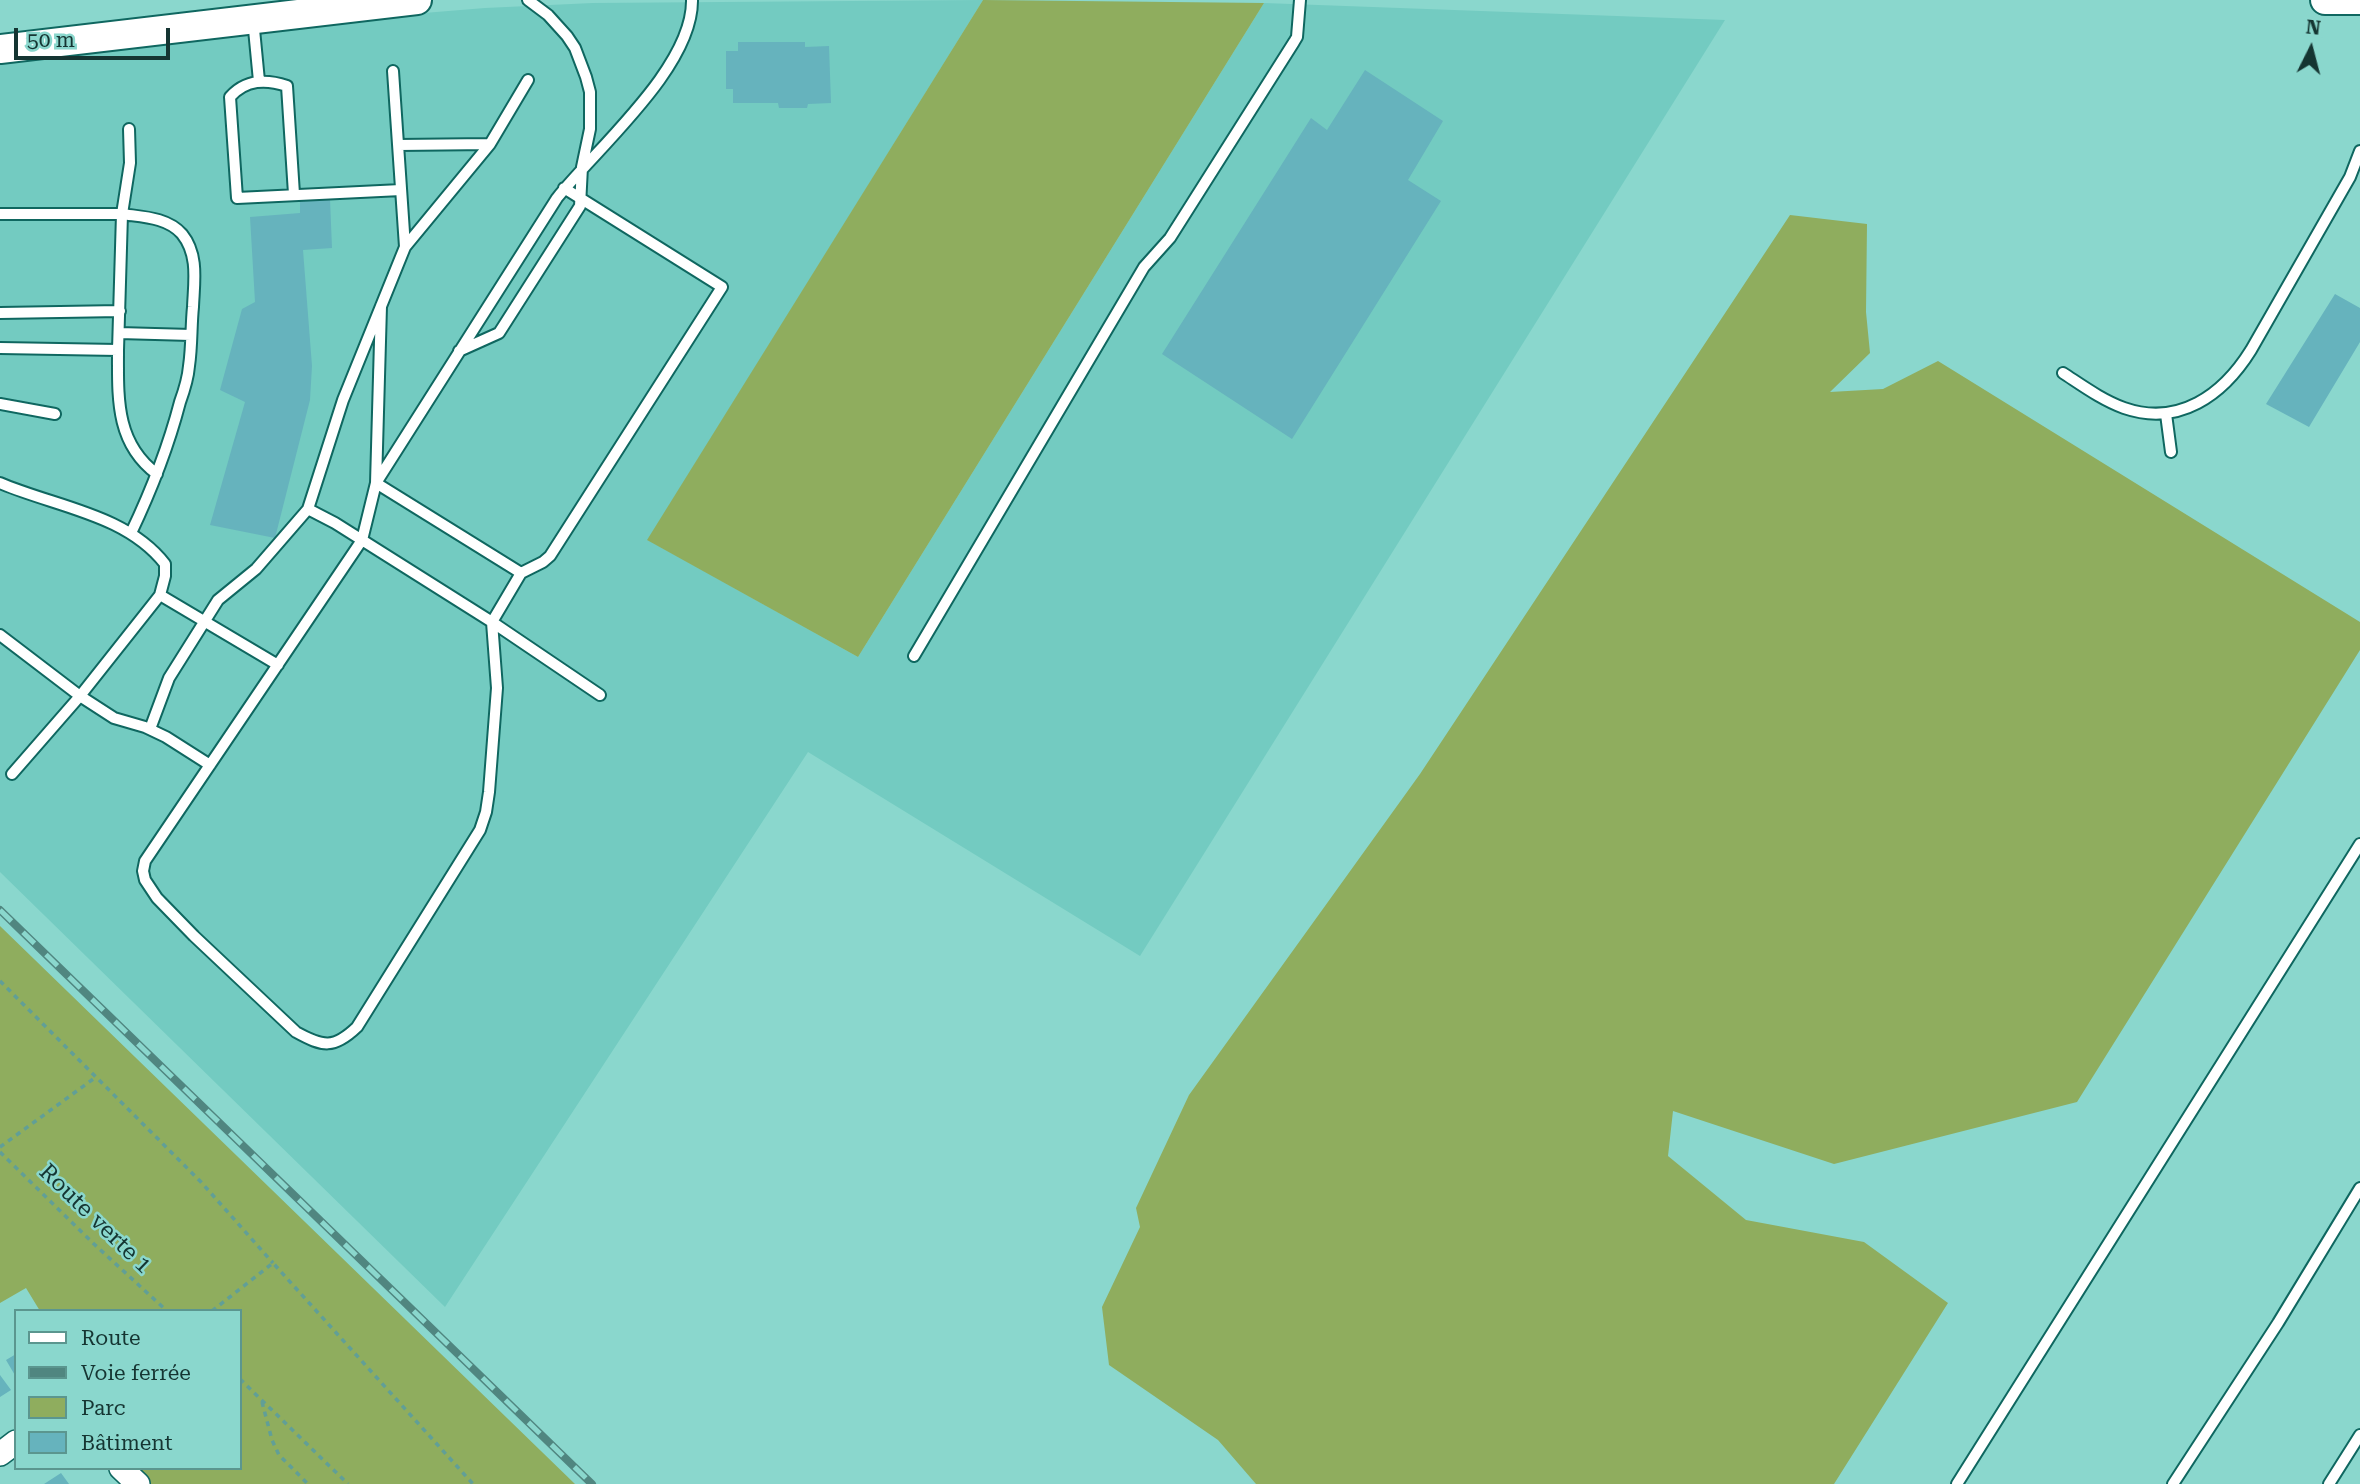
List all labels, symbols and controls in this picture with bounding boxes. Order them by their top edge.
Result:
scale bar [18,14,173,58]
north arrow [2276,14,2346,84]
text: N [2305,15,2322,40]
text: 50 m [27,28,75,52]
street label: Route verte 1 [33,1158,157,1280]
legend [14,1309,242,1470]
text: Route [81,1326,140,1350]
text: Voie ferrée [81,1361,191,1385]
text: Parc [81,1396,125,1420]
text: Bâtiment [81,1431,173,1455]

